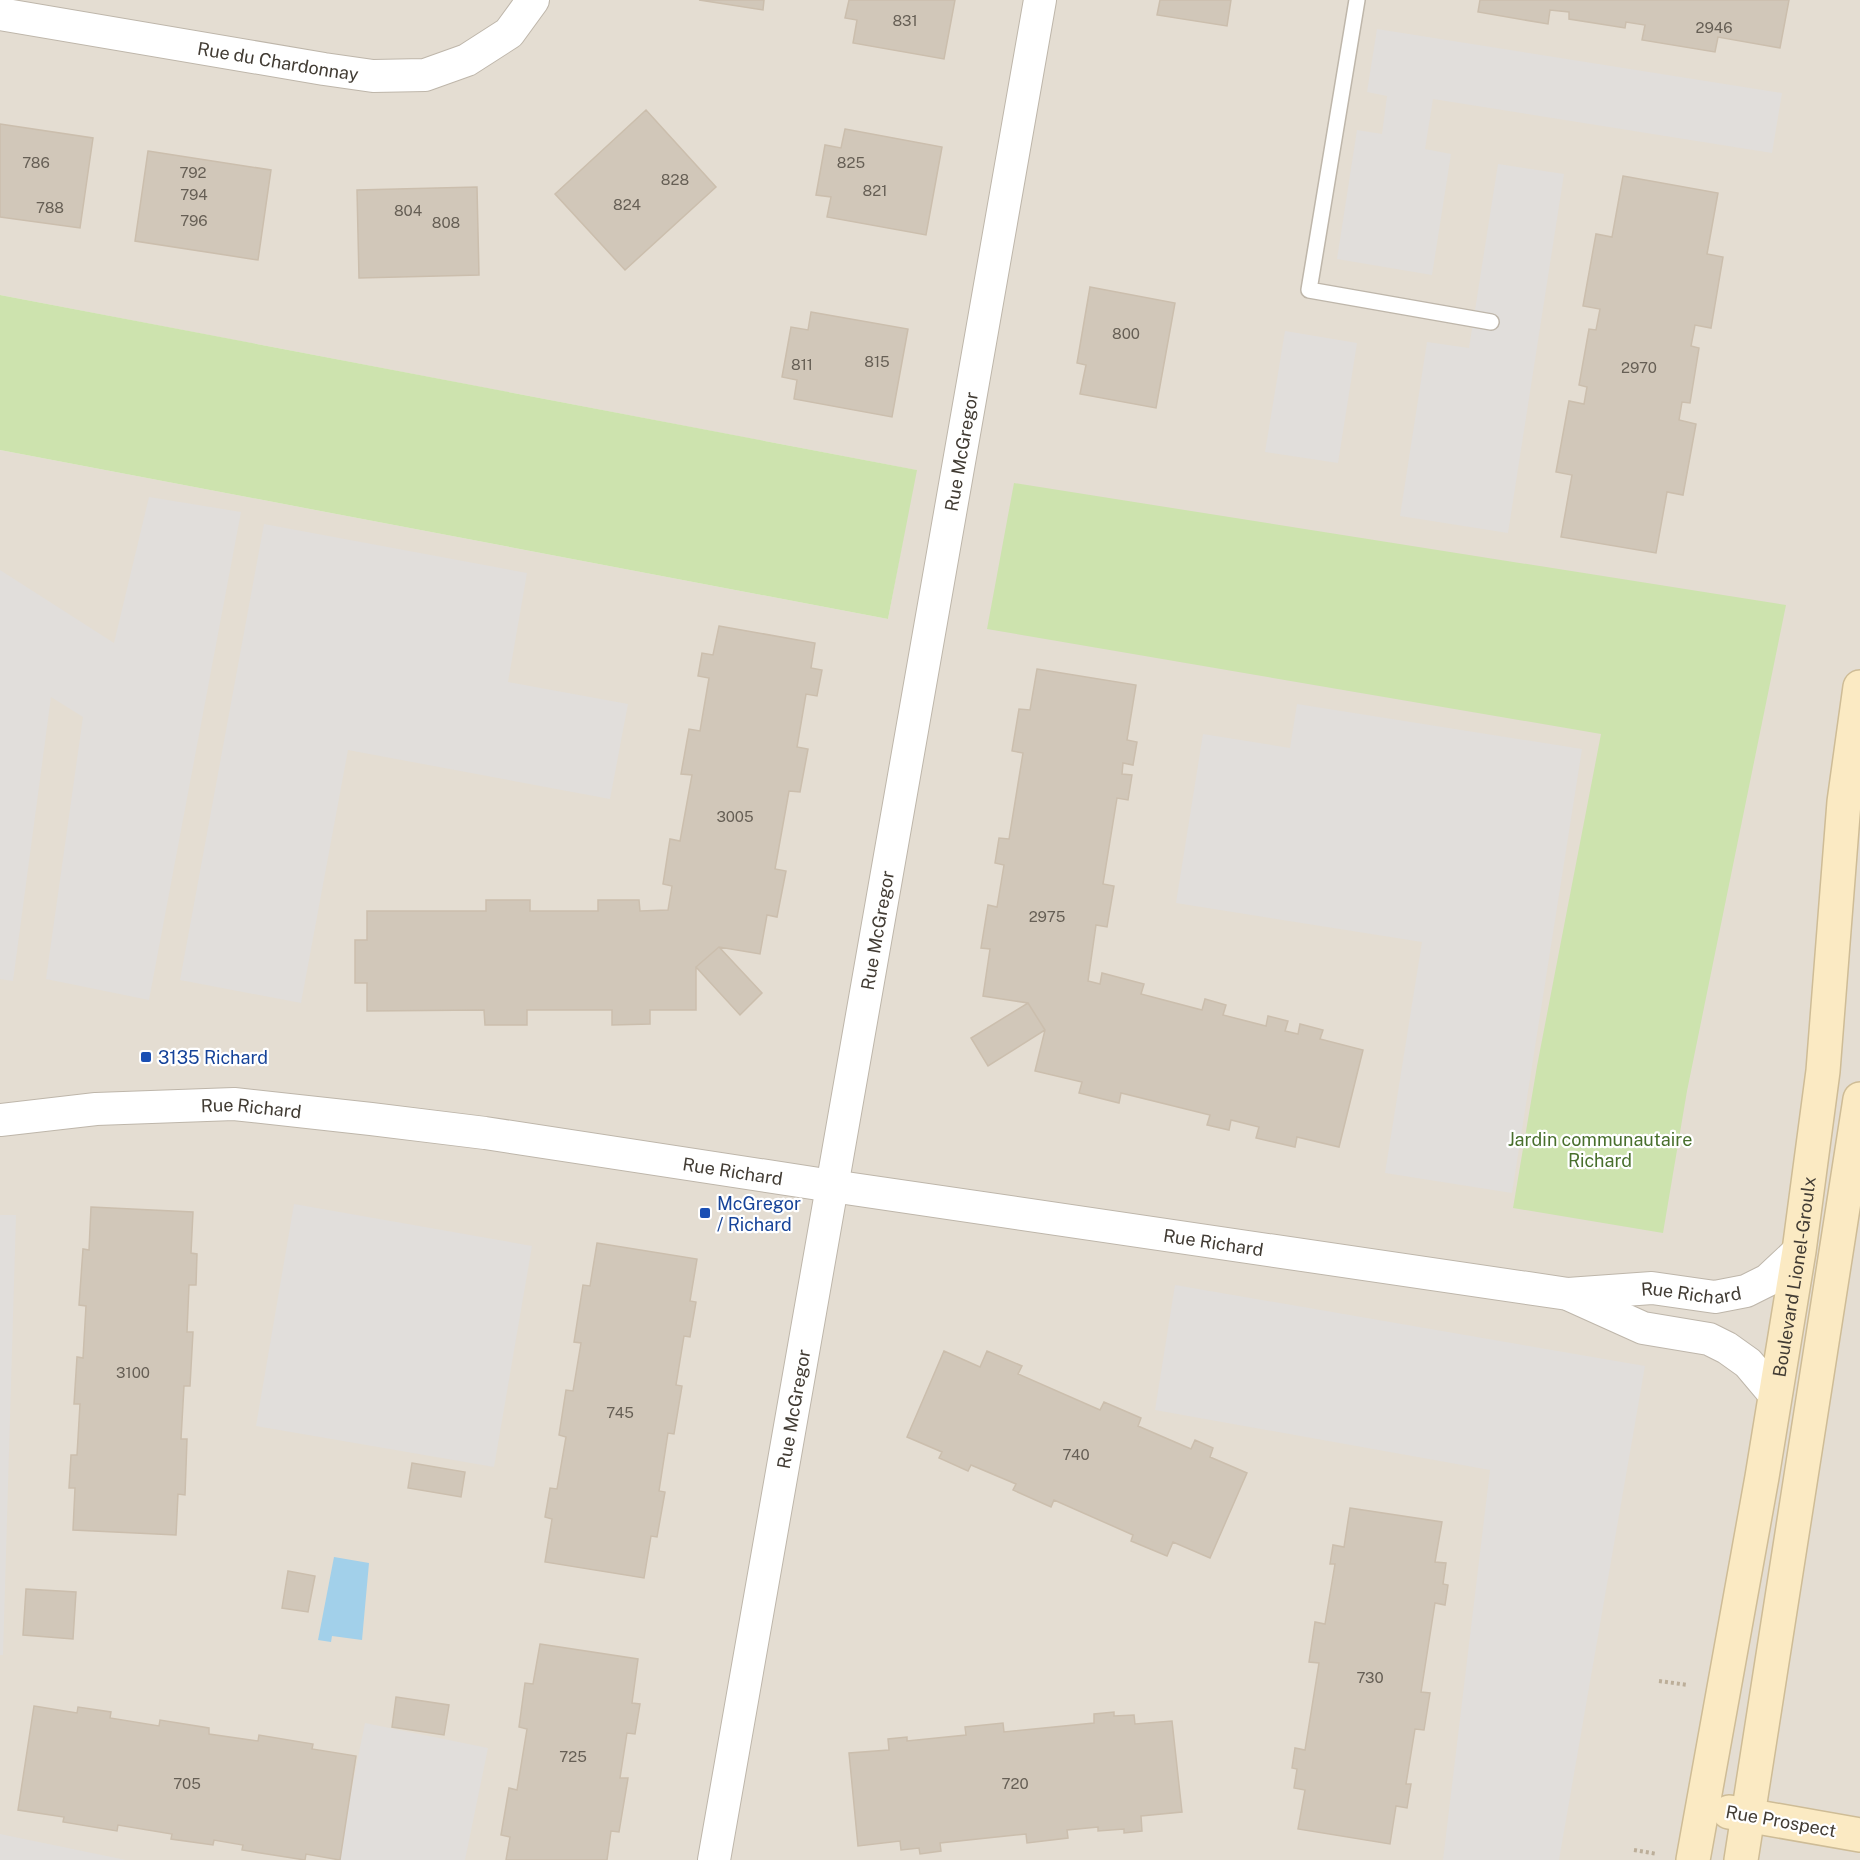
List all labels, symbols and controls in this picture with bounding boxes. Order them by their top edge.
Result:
house number: 831 [892,12,918,29]
house number: 2946 [1695,19,1733,36]
street label: Rue du Chardonnay [196,37,360,84]
house number: 786 [22,154,50,171]
house number: 825 [837,154,865,171]
house number: 792 [179,164,207,181]
house number: 828 [661,171,689,188]
house number: 821 [863,182,887,199]
house number: 794 [180,186,208,203]
house number: 824 [613,196,641,213]
house number: 788 [36,199,64,216]
house number: 804 [394,202,422,219]
house number: 796 [180,212,208,229]
house number: 808 [432,214,460,231]
house number: 800 [1112,325,1140,342]
house number: 815 [864,353,890,370]
house number: 811 [791,356,813,373]
house number: 2970 [1621,359,1657,376]
street label: Rue McGregor [940,390,982,513]
house number: 3005 [716,808,754,825]
street label: Rue McGregor [856,869,898,992]
house number: 2975 [1029,908,1065,925]
place label: 3135 Richard [158,1047,268,1068]
marker: 3135 Richard [139,1050,153,1064]
street label: Rue Richard [200,1093,303,1122]
park label: Jardin communautaire Richard [1508,1129,1692,1171]
street label: Rue Richard [681,1153,784,1189]
street label: Boulevard Lionel-Groulx [1768,1175,1819,1379]
place label: McGregor / Richard [717,1193,801,1235]
marker: McGregor / Richard [698,1206,712,1220]
street label: Rue Richard [1162,1224,1265,1260]
street label: Rue Richard [1640,1277,1743,1308]
street label: Rue McGregor [772,1347,814,1470]
house number: 3100 [116,1364,150,1381]
house number: 745 [606,1404,634,1421]
house number: 740 [1062,1446,1090,1463]
house number: 730 [1356,1669,1384,1686]
house number: 725 [559,1748,587,1765]
house number: 705 [173,1775,201,1792]
house number: 720 [1001,1775,1029,1792]
street label: Rue Prospect [1724,1801,1838,1841]

